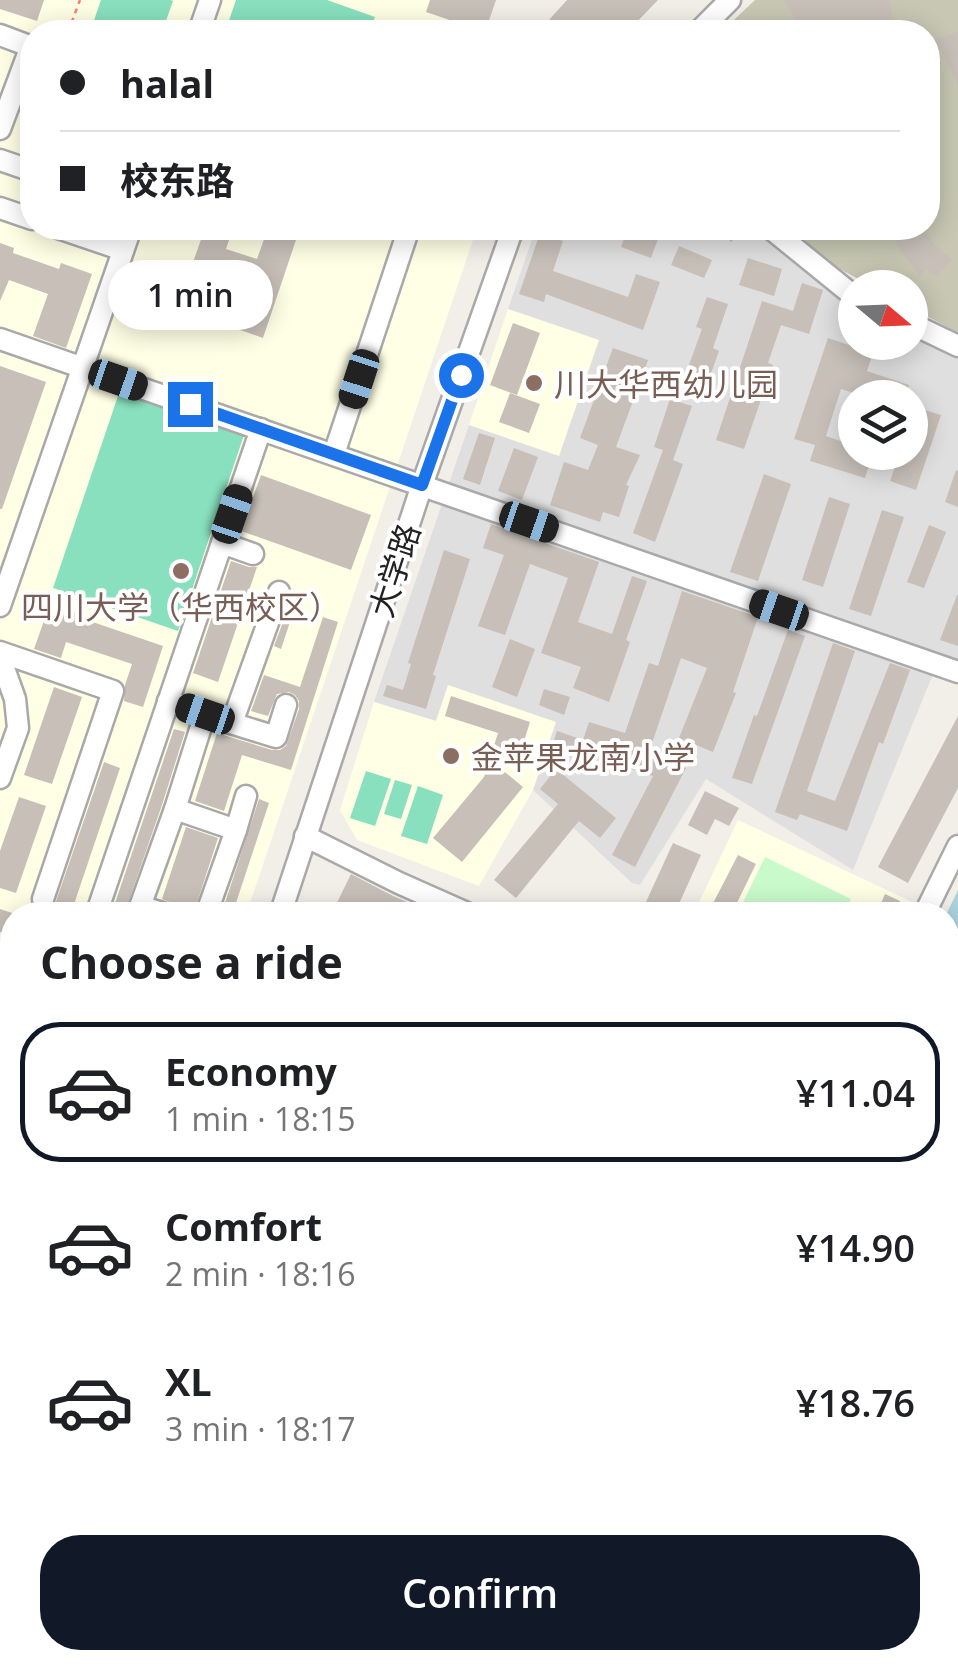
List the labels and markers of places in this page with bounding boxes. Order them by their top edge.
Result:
place label: 川大华西幼儿园 [554,362,778,405]
marker: 川大华西幼儿园 [523,372,545,394]
marker: 四川大学（华西校区） [170,560,192,582]
place label: 四川大学（华西校区） [21,585,341,628]
place label: 金苹果龙南小学 [471,735,695,778]
marker: 金苹果龙南小学 [440,745,462,767]

